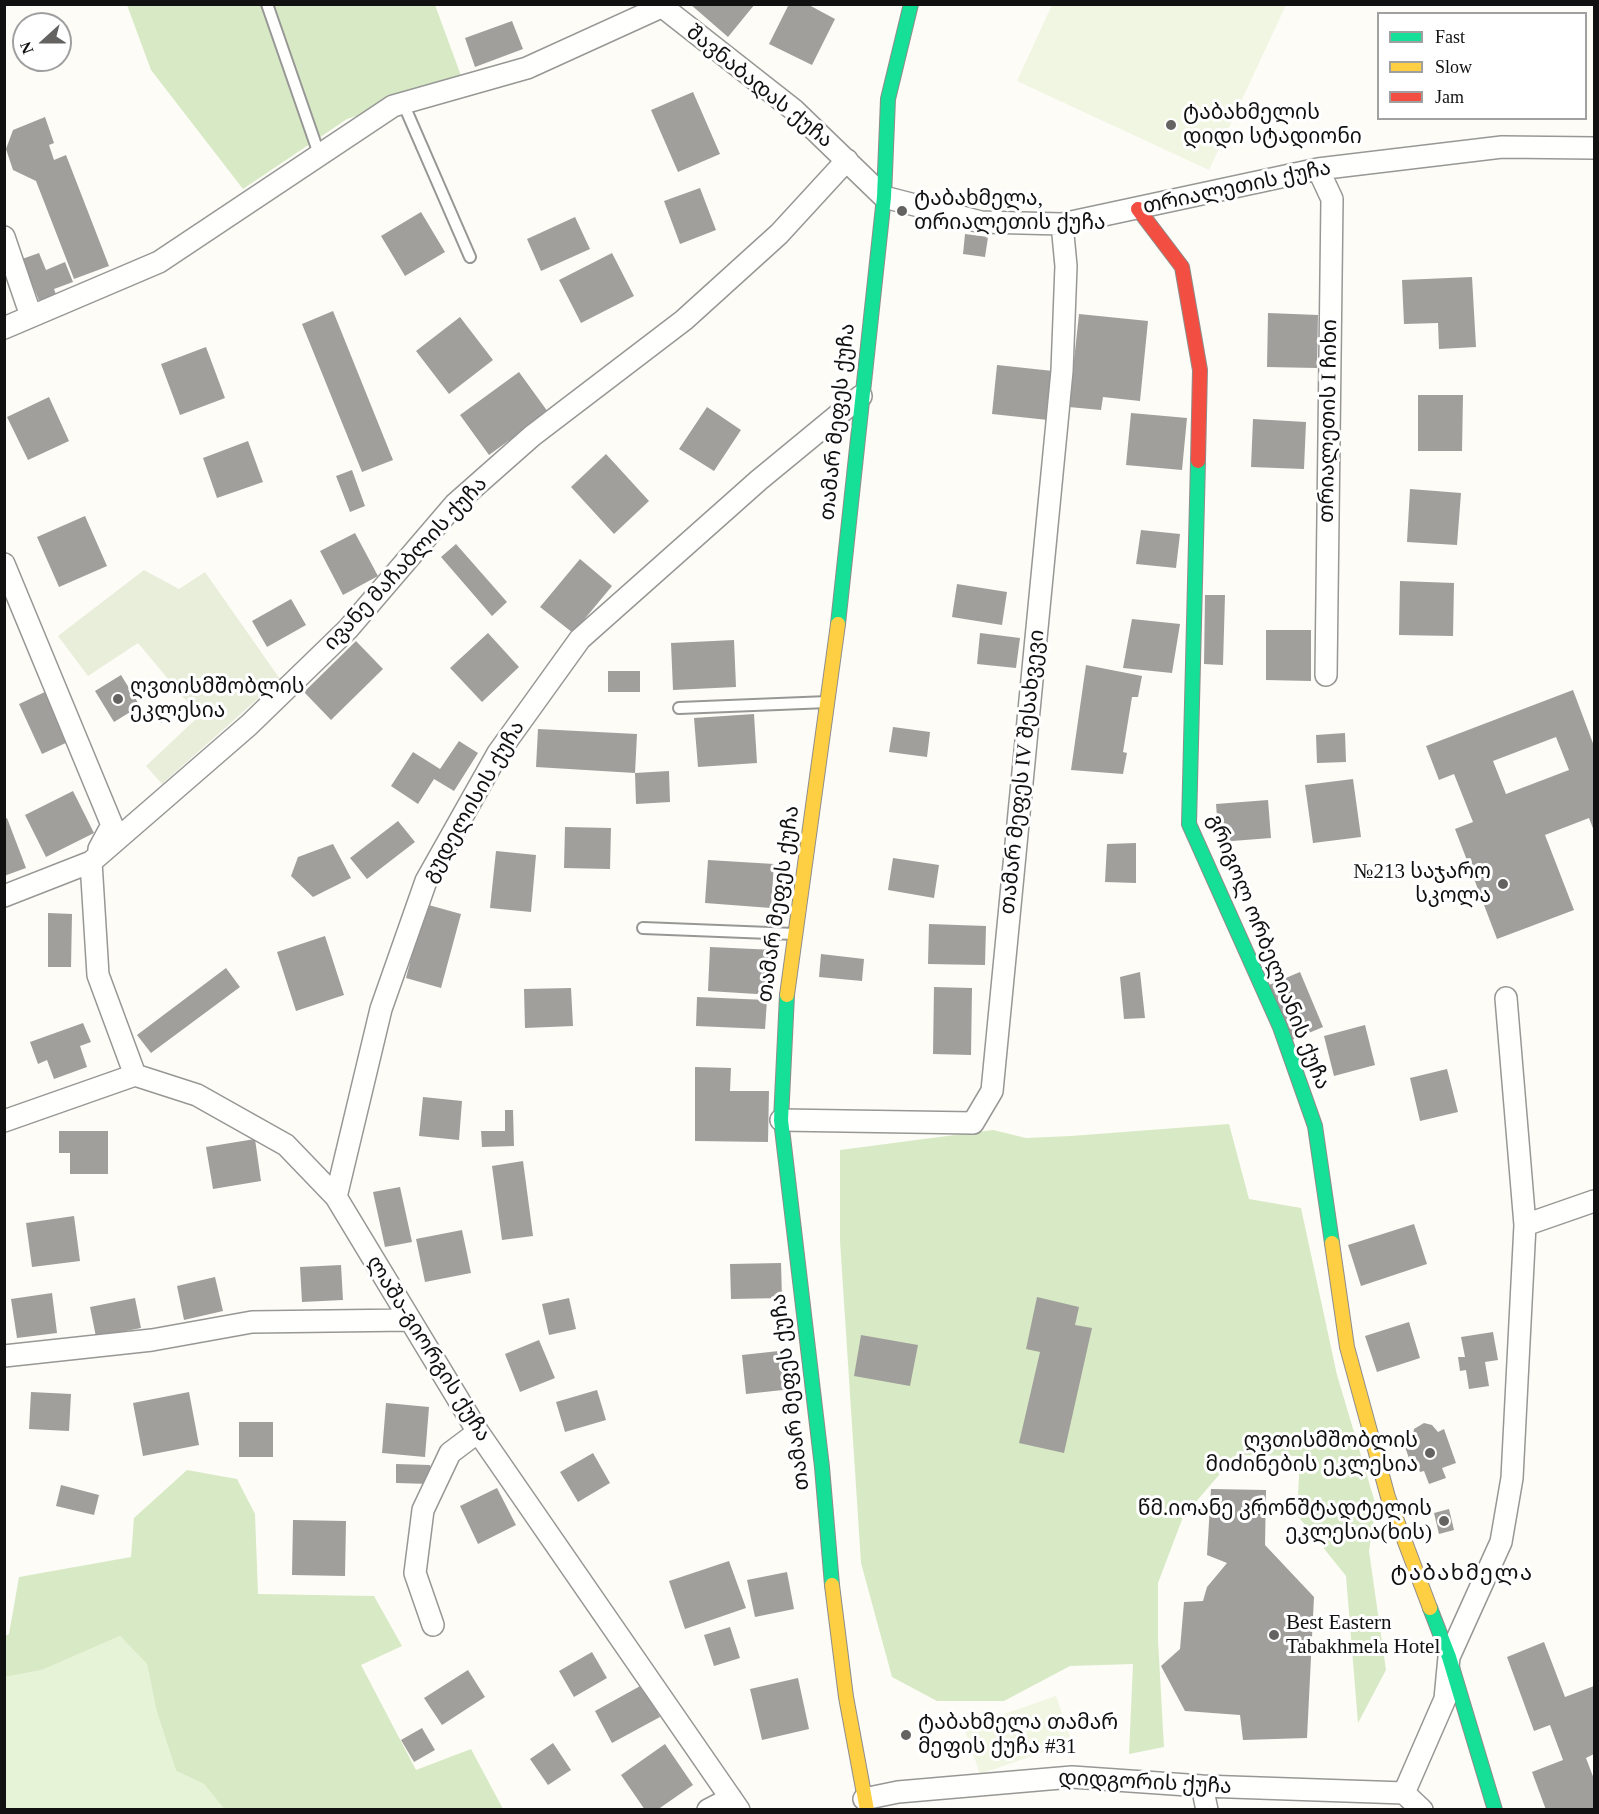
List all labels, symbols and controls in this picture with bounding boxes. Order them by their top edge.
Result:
north arrow [12,12,72,72]
legend [1377,12,1587,120]
street label: შავნაბადას ქუჩა [681,20,837,154]
text: Fast [1435,27,1465,47]
text: N [17,39,37,56]
text: Slow [1435,57,1472,77]
text: Jam [1435,87,1464,107]
place label: ტაბახმელის დიდი სტადიონი [1183,100,1362,150]
marker: ტაბახმელის დიდი სტადიონი [1164,118,1178,132]
street label: თრიალეთის ქუჩა [1141,156,1333,220]
place label: ტაბახმელა, თრიალეთის ქუჩა [914,186,1105,236]
marker: ტაბახმელა, თრიალეთის ქუჩა [895,204,909,218]
street label: თრიალეთის I ჩიხი [1315,319,1343,523]
street label: თამარ მეფეს ქუჩა [815,322,861,522]
street label: ივანე მაჩაბლის ქუჩა [319,472,493,656]
street label: თამარ მეფეს IV შესახვევი [996,628,1050,916]
place label: ღვთისმშობლის ეკლესია [130,674,305,724]
marker: ღვთისმშობლის ეკლესია [111,692,125,706]
street label: გუდელისის ქუჩა [417,717,531,887]
street label: თამარ მეფეს ქუჩა [753,804,805,1004]
street label: გრიგოლ ორბელიანის ქუჩა [1201,811,1335,1093]
place label: №213 საჯარო სკოლა [1353,859,1491,909]
marker: №213 საჯარო სკოლა [1496,877,1510,891]
street label: ლაშა-გიორგის ქუჩა [360,1251,496,1447]
street label: თამარ მეფეს ქუჩა [766,1292,816,1492]
place label: ღვთისმშობლის მიძინების ეკლესია [1206,1428,1418,1478]
marker: ღვთისმშობლის მიძინების ეკლესია [1423,1446,1437,1460]
place label: წმ.იოანე კრონშტადტელის ეკლესია(ხის) [1138,1496,1432,1546]
marker: წმ.იოანე კრონშტადტელის ეკლესია(ხის) [1437,1514,1451,1528]
district label: ტაბახმელა [1390,1561,1534,1587]
place label: Best Eastern Tabakhmela Hotel [1286,1610,1440,1660]
marker: Best Eastern Tabakhmela Hotel [1267,1628,1281,1642]
place label: ტაბახმელა თამარ მეფის ქუჩა #31 [918,1710,1118,1760]
marker: ტაბახმელა თამარ მეფის ქუჩა #31 [899,1728,913,1742]
street label: დიდგორის ქუჩა [1058,1766,1232,1800]

